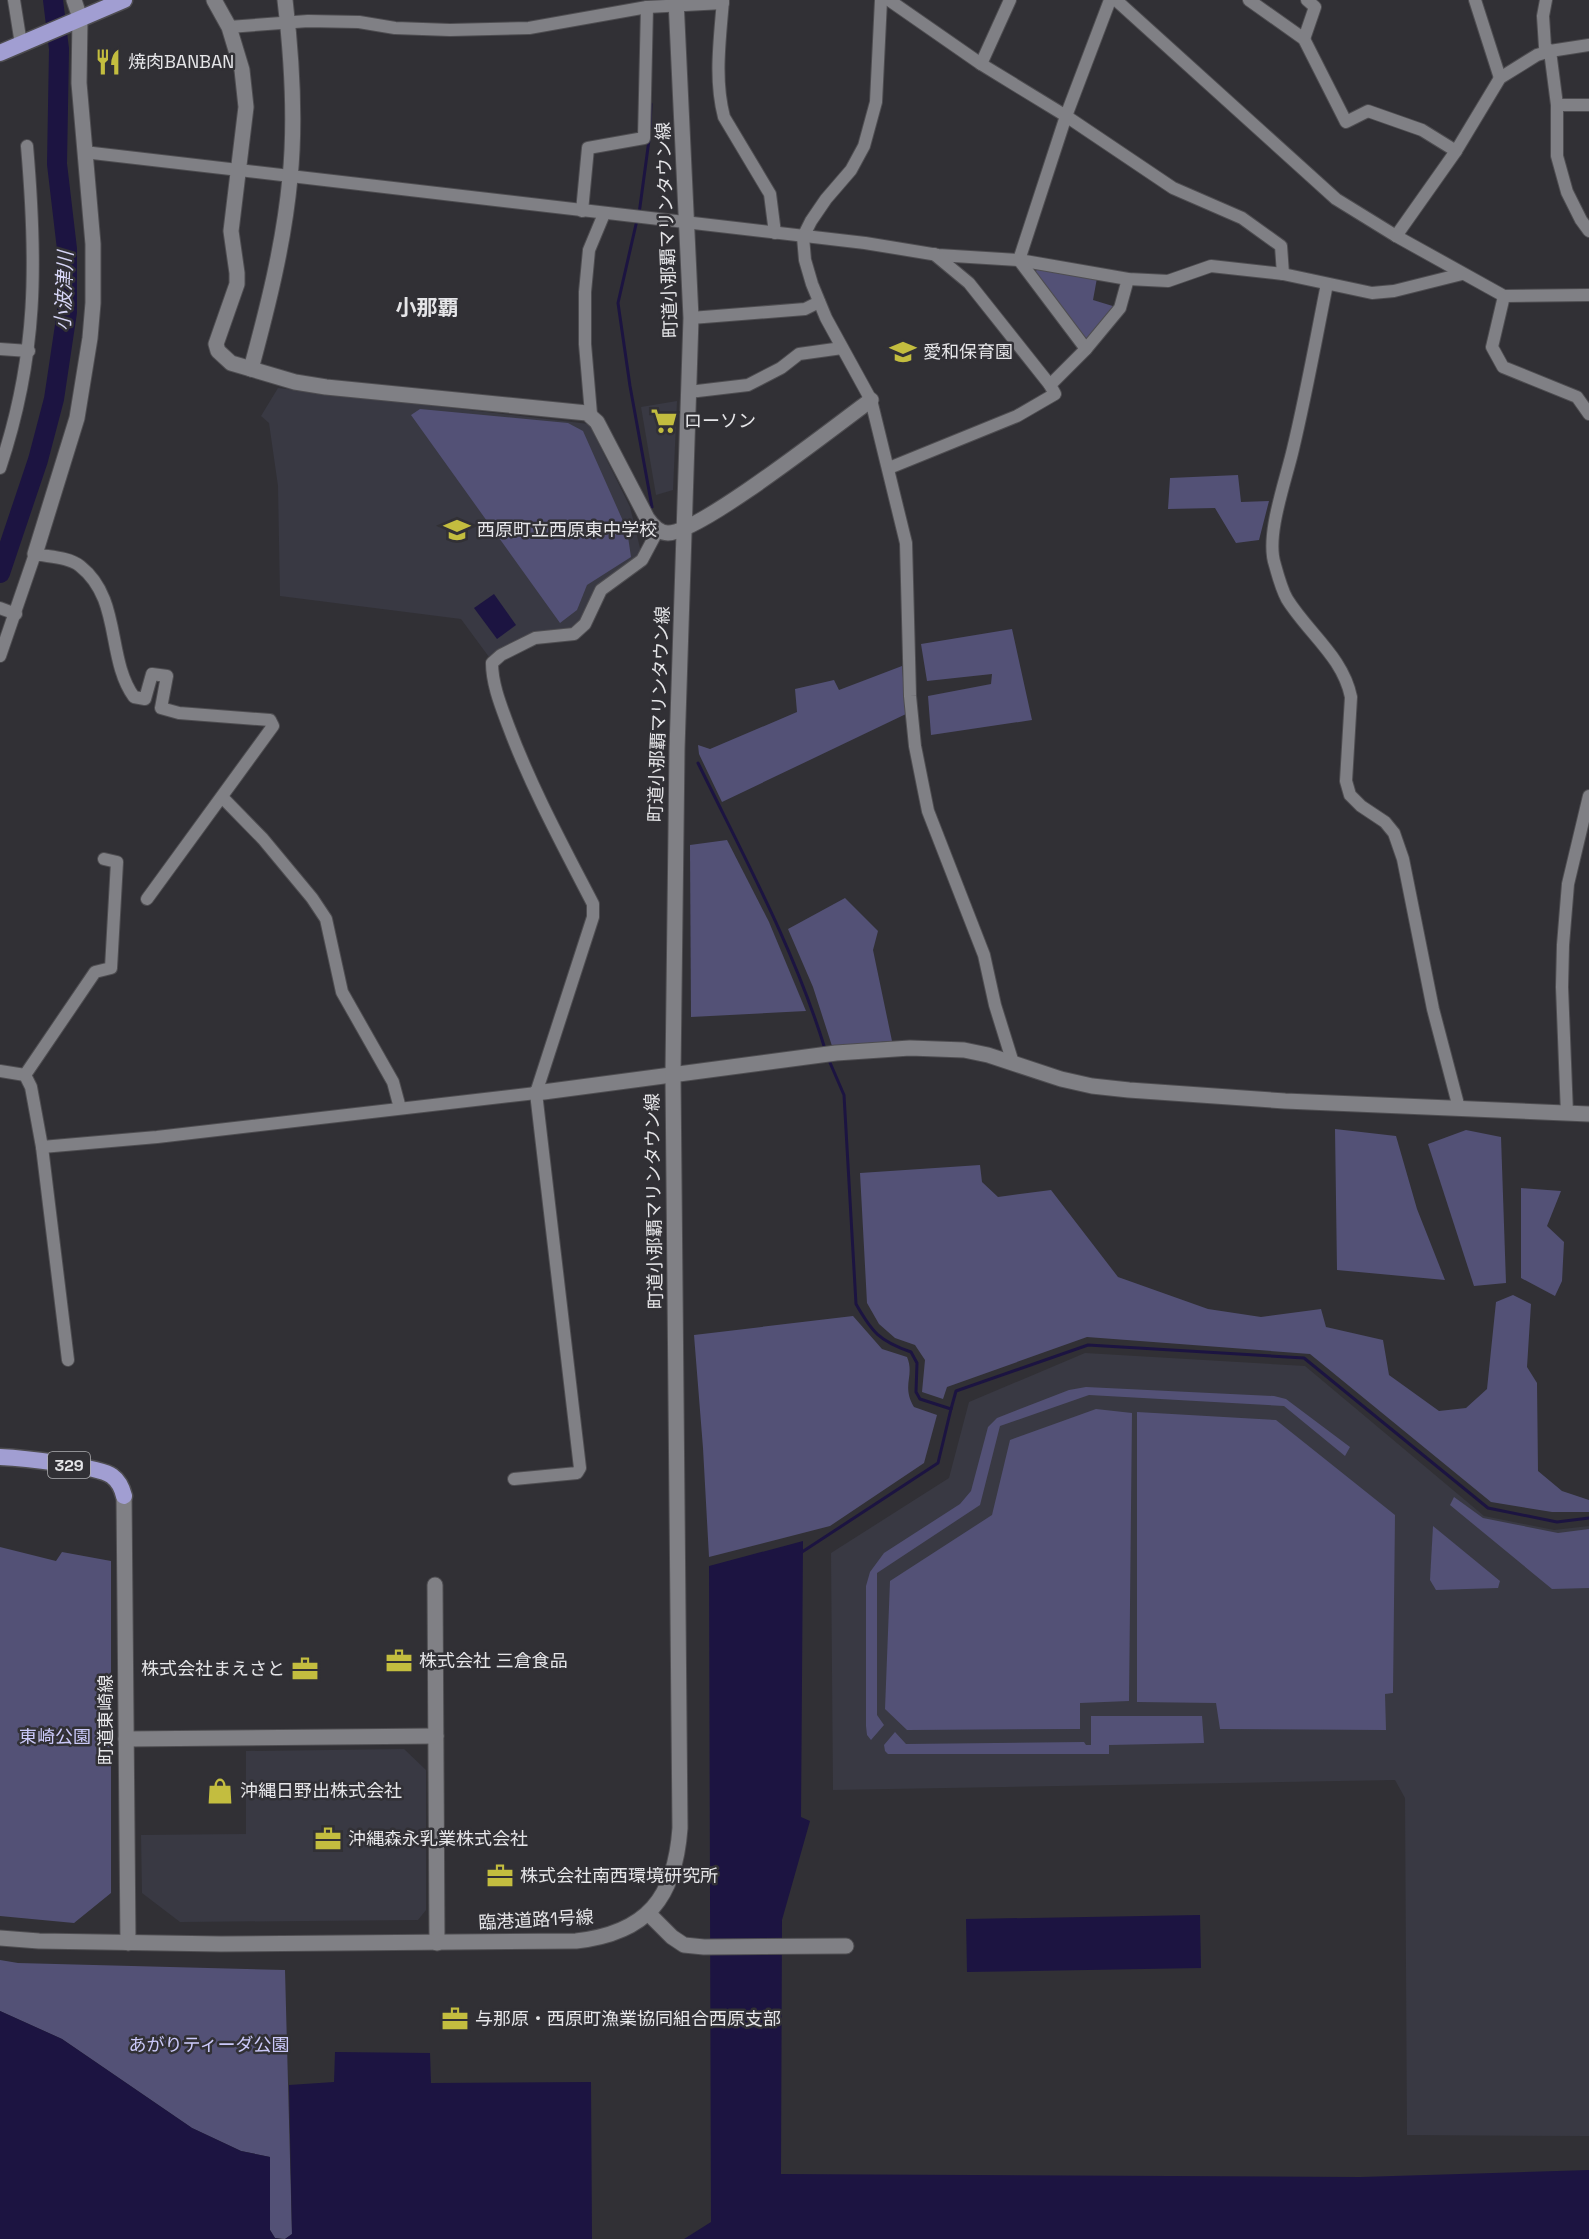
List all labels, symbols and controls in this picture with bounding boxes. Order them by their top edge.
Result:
restaurant icon: 焼肉BANBAN [93,47,123,77]
place label: 焼肉BANBAN [128,50,234,73]
street label: 町道小那覇マリンタウン線 [651,122,682,338]
water label: 小波津川 [50,249,78,331]
district label: 小那覇 [396,294,459,321]
school or university icon: 愛和保育園 [888,337,918,367]
place label: 愛和保育園 [923,340,1013,363]
supermarket icon: ローソン [649,406,679,436]
place label: ローソン [684,409,756,432]
school or university icon: 西原町立西原東中学校 [442,515,472,545]
place label: 西原町立西原東中学校 [477,518,657,541]
street label: 町道小那覇マリンタウン線 [643,606,674,822]
street label: 町道小那覇マリンタウン線 [640,1093,667,1309]
road number: 329 [48,1452,90,1478]
office icon: 株式会社 三倉食品 [384,1646,414,1676]
place label: 株式会社 三倉食品 [419,1649,568,1672]
office icon: 株式会社まえさと [290,1654,320,1684]
place label: 株式会社まえさと [141,1657,285,1680]
street label: 町道東崎線 [94,1675,117,1765]
park label: 東崎公園 [19,1725,91,1748]
shop icon: 沖縄日野出株式会社 [205,1776,235,1806]
place label: 沖縄日野出株式会社 [240,1779,402,1802]
office icon: 沖縄森永乳業株式会社 [313,1824,343,1854]
place label: 沖縄森永乳業株式会社 [348,1827,528,1850]
office icon: 株式会社南西環境研究所 [485,1861,515,1891]
place label: 株式会社南西環境研究所 [520,1864,718,1887]
street label: 臨港道路1号線 [478,1905,594,1934]
office icon: 与那原・西原町漁業協同組合西原支部 [440,2004,470,2034]
place label: 与那原・西原町漁業協同組合西原支部 [475,2007,781,2030]
park label: あがりティーダ公園 [129,2033,289,2056]

